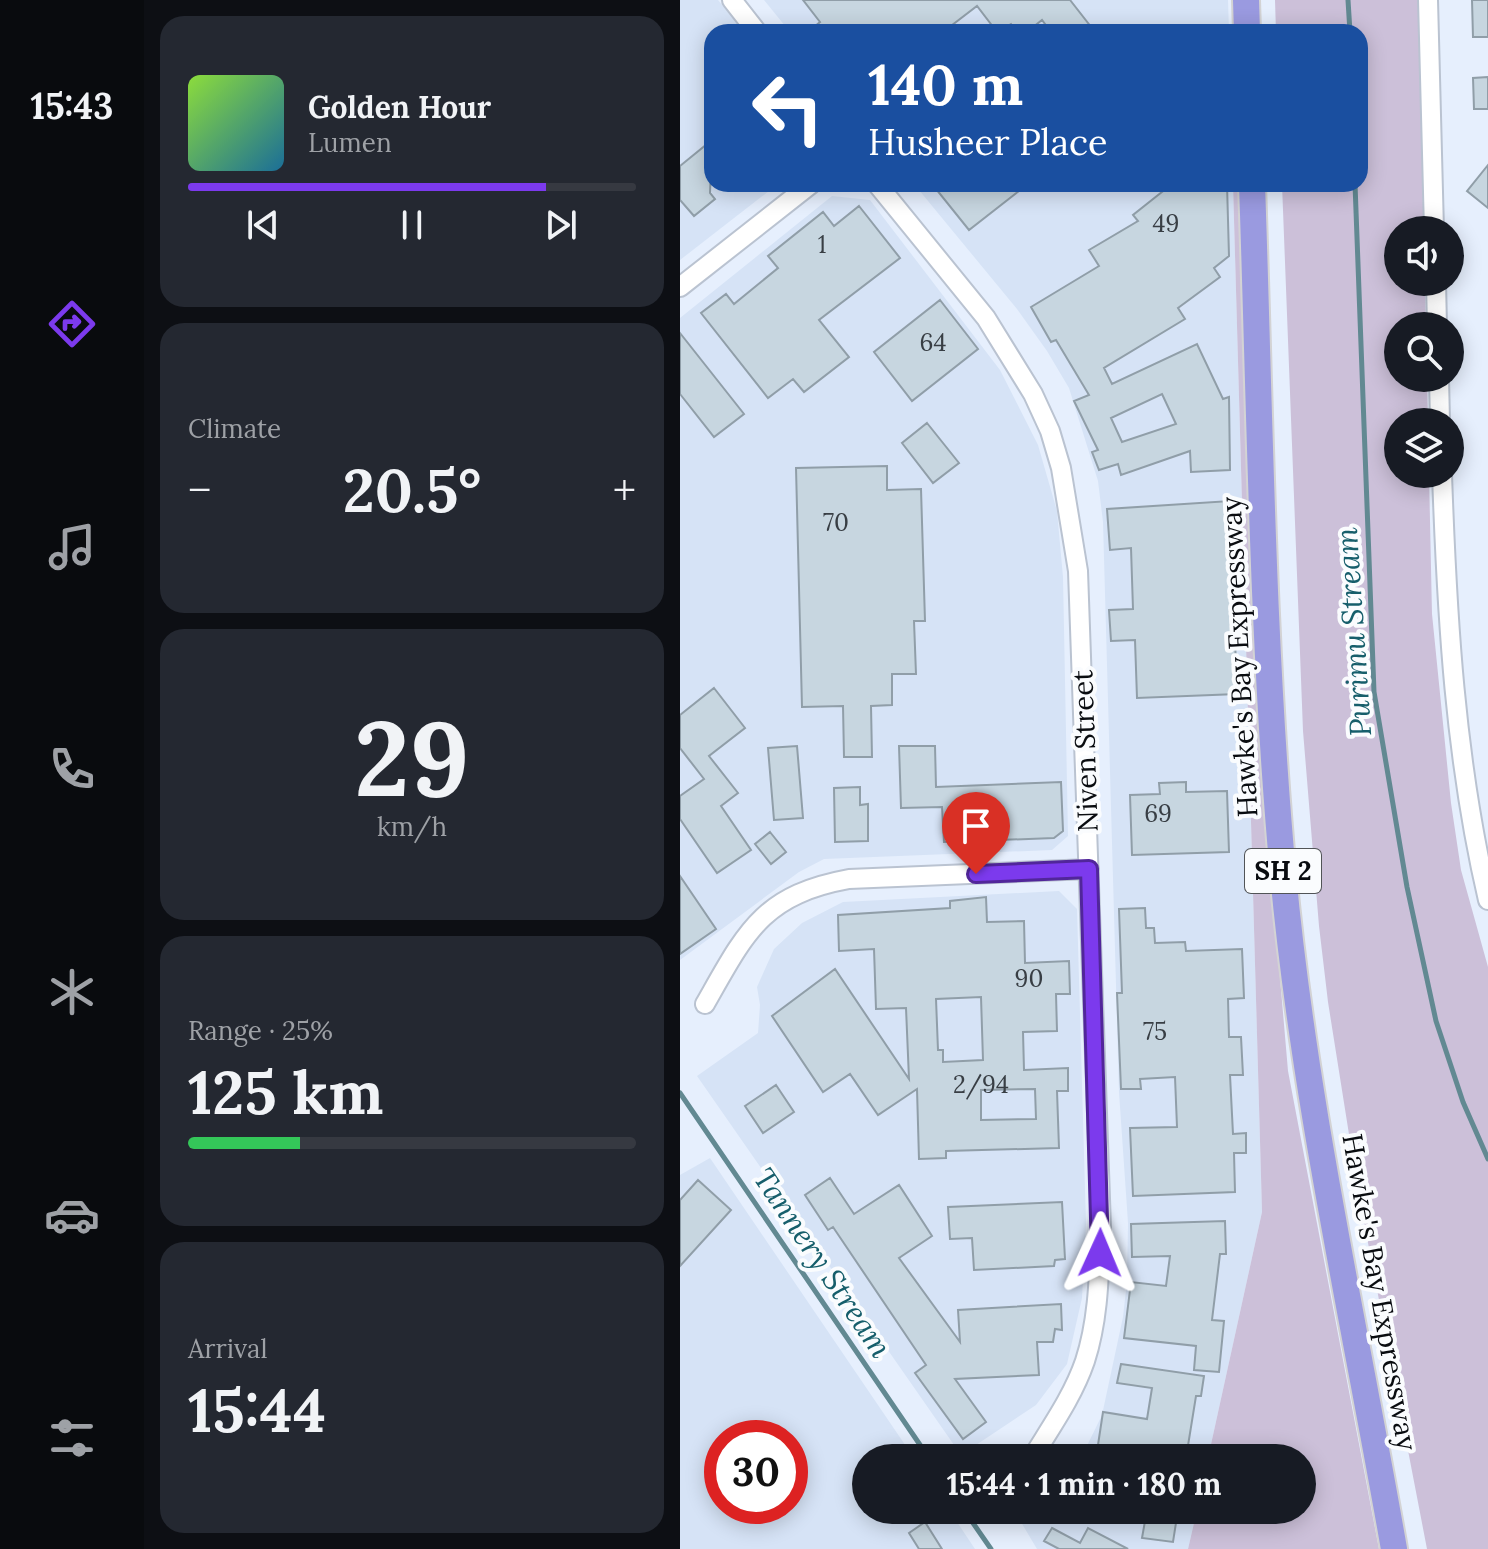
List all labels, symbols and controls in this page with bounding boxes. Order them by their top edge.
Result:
text: 140 m [868,49,1023,120]
icon: left [736,56,840,160]
text: 15:43 [31,83,113,129]
text: Golden Hour [308,88,491,126]
text: Husheer Place [868,119,1107,165]
text: Lumen [308,126,392,159]
icon: previous [241,203,285,247]
icon: pause [390,203,434,247]
icon: next [539,203,583,247]
house number: 49 [1153,208,1179,239]
map controls [1384,216,1464,488]
button: sound [1384,216,1464,296]
house number: 1 [818,229,826,260]
icon: directions [44,296,100,352]
button: search [1384,312,1464,392]
house number: 64 [920,327,946,358]
button: layers [1384,408,1464,488]
text: Climate [188,412,281,445]
text: 20.5° [343,452,481,528]
text: − [188,462,211,518]
text: + [613,462,636,518]
street label: Hawke's Bay Expressway [1213,496,1265,818]
house number: 70 [823,507,849,538]
icon: music [44,519,100,575]
water label: Purimu Stream [1327,526,1379,738]
street label: Niven Street [1064,669,1106,833]
text: 29 [354,691,470,824]
icon: phone [44,741,100,797]
pin [942,792,1010,874]
house number: 69 [1144,798,1172,829]
icon: arrive [954,804,998,848]
text: km/h [377,810,447,843]
road number: SH 2 [1245,849,1321,893]
house number: 90 [1015,963,1043,994]
icon: climate [44,964,100,1020]
text: Range · 25% [188,1014,333,1047]
house number: 75 [1143,1016,1167,1047]
text: 125 km [188,1054,383,1130]
house number: 2/94 [953,1069,1009,1100]
street label: Hawke's Bay Expressway [1334,1131,1426,1453]
water label: Tannery Stream [745,1160,900,1364]
icon: car [44,1187,100,1243]
position arrow [1058,1211,1142,1295]
text: Arrival [188,1332,267,1365]
text: 15:44 [188,1372,326,1448]
icon: filters [44,1410,100,1466]
speed limit sign: 30 [704,1420,808,1524]
text: 15:44 · 1 min · 180 m [947,1465,1221,1503]

